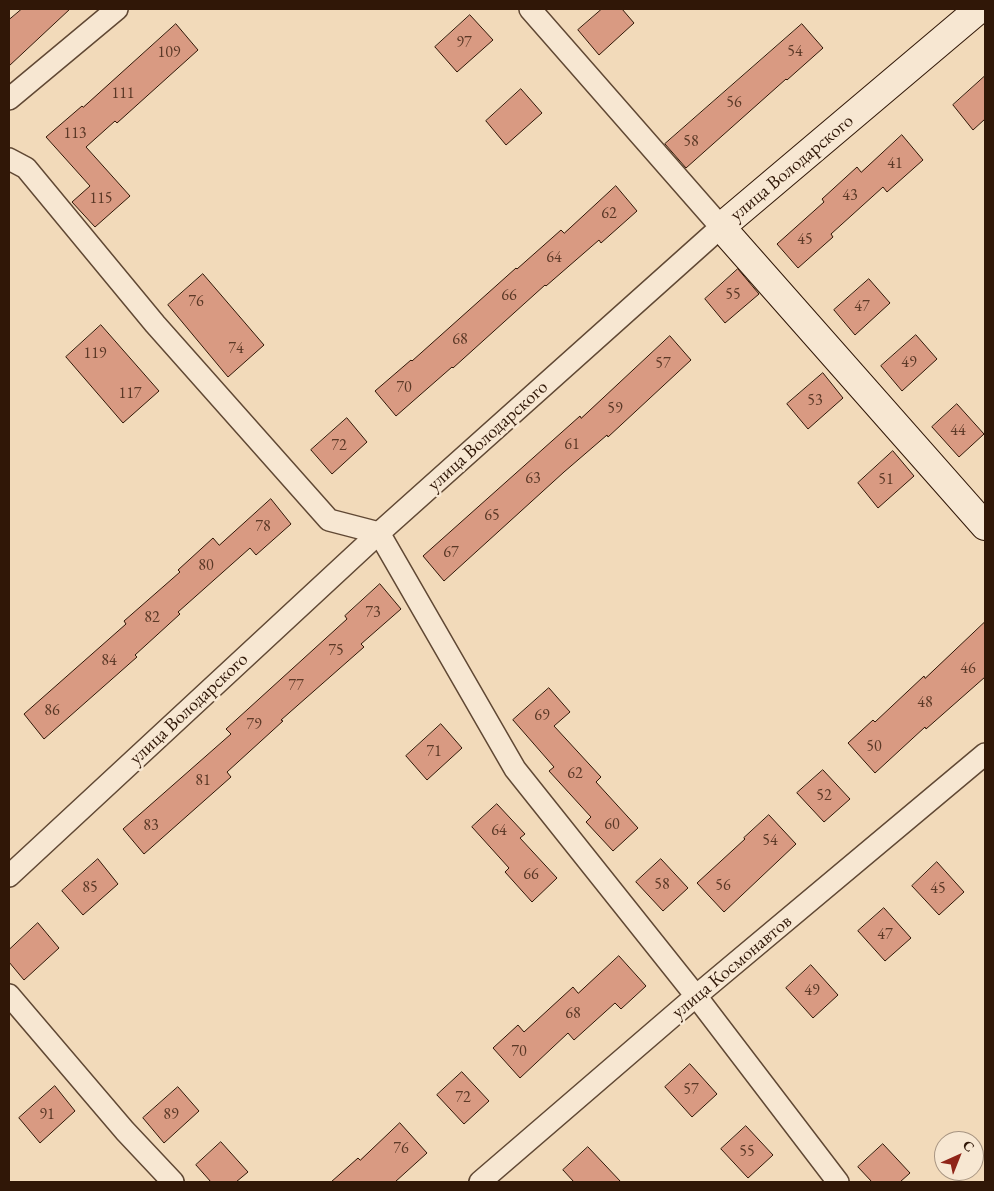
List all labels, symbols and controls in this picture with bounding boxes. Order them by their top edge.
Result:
house number: 97 [456,33,472,53]
house number: 54 [787,42,803,62]
house number: 109 [157,43,181,63]
house number: 111 [111,84,135,104]
house number: 56 [726,93,742,113]
street label: улица Володарского [726,110,858,226]
house number: 113 [63,124,87,144]
house number: 58 [683,132,699,152]
house number: 41 [887,154,903,174]
house number: 43 [842,186,858,206]
house number: 115 [89,189,113,209]
house number: 62 [601,204,617,224]
house number: 45 [797,230,813,250]
house number: 64 [546,248,562,268]
house number: 55 [725,285,741,305]
house number: 66 [501,286,517,306]
house number: 76 [188,292,204,312]
house number: 47 [854,297,870,317]
house number: 68 [452,330,468,350]
house number: 74 [228,339,244,359]
house number: 119 [83,344,107,364]
house number: 49 [901,353,917,373]
house number: 57 [655,354,671,374]
street label: улица Володарского [423,376,553,496]
house number: 70 [396,378,412,398]
house number: 117 [118,384,142,404]
house number: 53 [807,391,823,411]
house number: 59 [607,399,623,419]
house number: 44 [950,421,966,441]
house number: 61 [564,435,580,455]
house number: 72 [331,436,347,456]
house number: 63 [525,469,541,489]
house number: 51 [878,470,894,490]
house number: 65 [484,506,500,526]
house number: 78 [255,517,271,537]
house number: 67 [443,543,459,563]
house number: 80 [198,556,214,576]
house number: 73 [365,603,381,623]
house number: 82 [144,608,160,628]
house number: 75 [328,641,344,661]
street label: улица Володарского [125,648,253,770]
house number: 84 [101,651,117,671]
house number: 46 [960,659,976,679]
house number: 77 [288,676,304,696]
house number: 48 [917,693,933,713]
house number: 86 [44,701,60,721]
house number: 69 [534,706,550,726]
house number: 79 [246,715,262,735]
house number: 50 [866,737,882,757]
house number: 71 [426,742,442,762]
house number: 62 [567,764,583,784]
house number: 81 [195,771,211,791]
house number: 52 [816,786,832,806]
house number: 60 [604,815,620,835]
house number: 83 [143,816,159,836]
house number: 64 [491,821,507,841]
house number: 54 [762,831,778,851]
house number: 66 [523,865,539,885]
house number: 58 [654,875,670,895]
house number: 56 [715,876,731,896]
house number: 85 [82,878,98,898]
house number: 45 [930,879,946,899]
street label: улица Космонавтов [667,910,797,1024]
house number: 47 [877,925,893,945]
house number: 49 [804,981,820,1001]
house number: 68 [565,1004,581,1024]
house number: 70 [511,1042,527,1062]
house number: 57 [683,1080,699,1100]
house number: 72 [455,1088,471,1108]
house number: 91 [39,1105,55,1125]
house number: 89 [163,1105,179,1125]
north arrow [934,1131,984,1181]
text: С [959,1136,979,1156]
house number: 76 [393,1139,409,1159]
house number: 55 [739,1142,755,1162]

